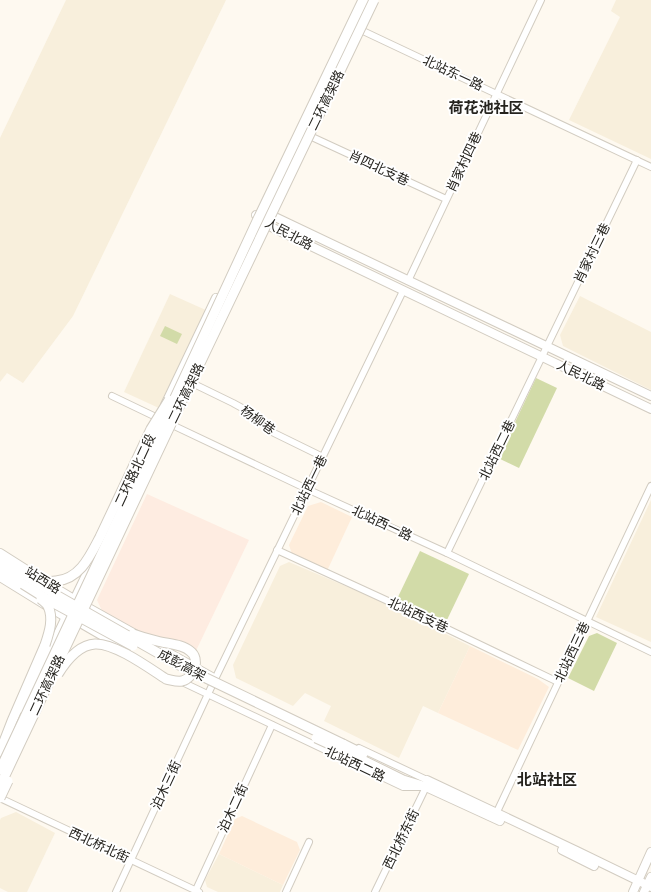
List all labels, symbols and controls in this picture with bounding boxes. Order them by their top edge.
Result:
street label: 北站东一路 [420,52,486,94]
street label: 二环高架路 [305,67,347,133]
district label: 荷花池社区 [448,99,524,117]
street label: 肖家村四巷 [443,129,485,195]
street label: 肖四北支巷 [346,147,412,189]
street label: 人民北路 [263,215,315,253]
street label: 肖家村三巷 [571,220,613,286]
street label: 人民北路 [554,357,608,393]
street label: 二环高架路 [165,360,207,426]
street label: 杨柳巷 [238,402,278,438]
street label: 北站西二巷 [476,417,518,483]
street label: 二环路北二段 [112,431,158,509]
street label: 北站西一巷 [288,452,330,518]
street label: 北站西一路 [349,502,415,544]
street label: 站西路 [22,563,64,597]
street label: 北站西支巷 [385,594,451,636]
street label: 北站西三巷 [551,619,593,685]
street label: 成彭高架 [156,646,208,684]
street label: 二环高架路 [26,652,68,718]
street label: 北站西二路 [322,743,388,785]
street label: 泊木三街 [148,758,184,812]
district label: 北站社区 [517,771,577,789]
street label: 泊木二街 [215,781,251,835]
street label: 西北桥东街 [380,806,422,872]
street label: 西北桥北街 [66,824,132,866]

